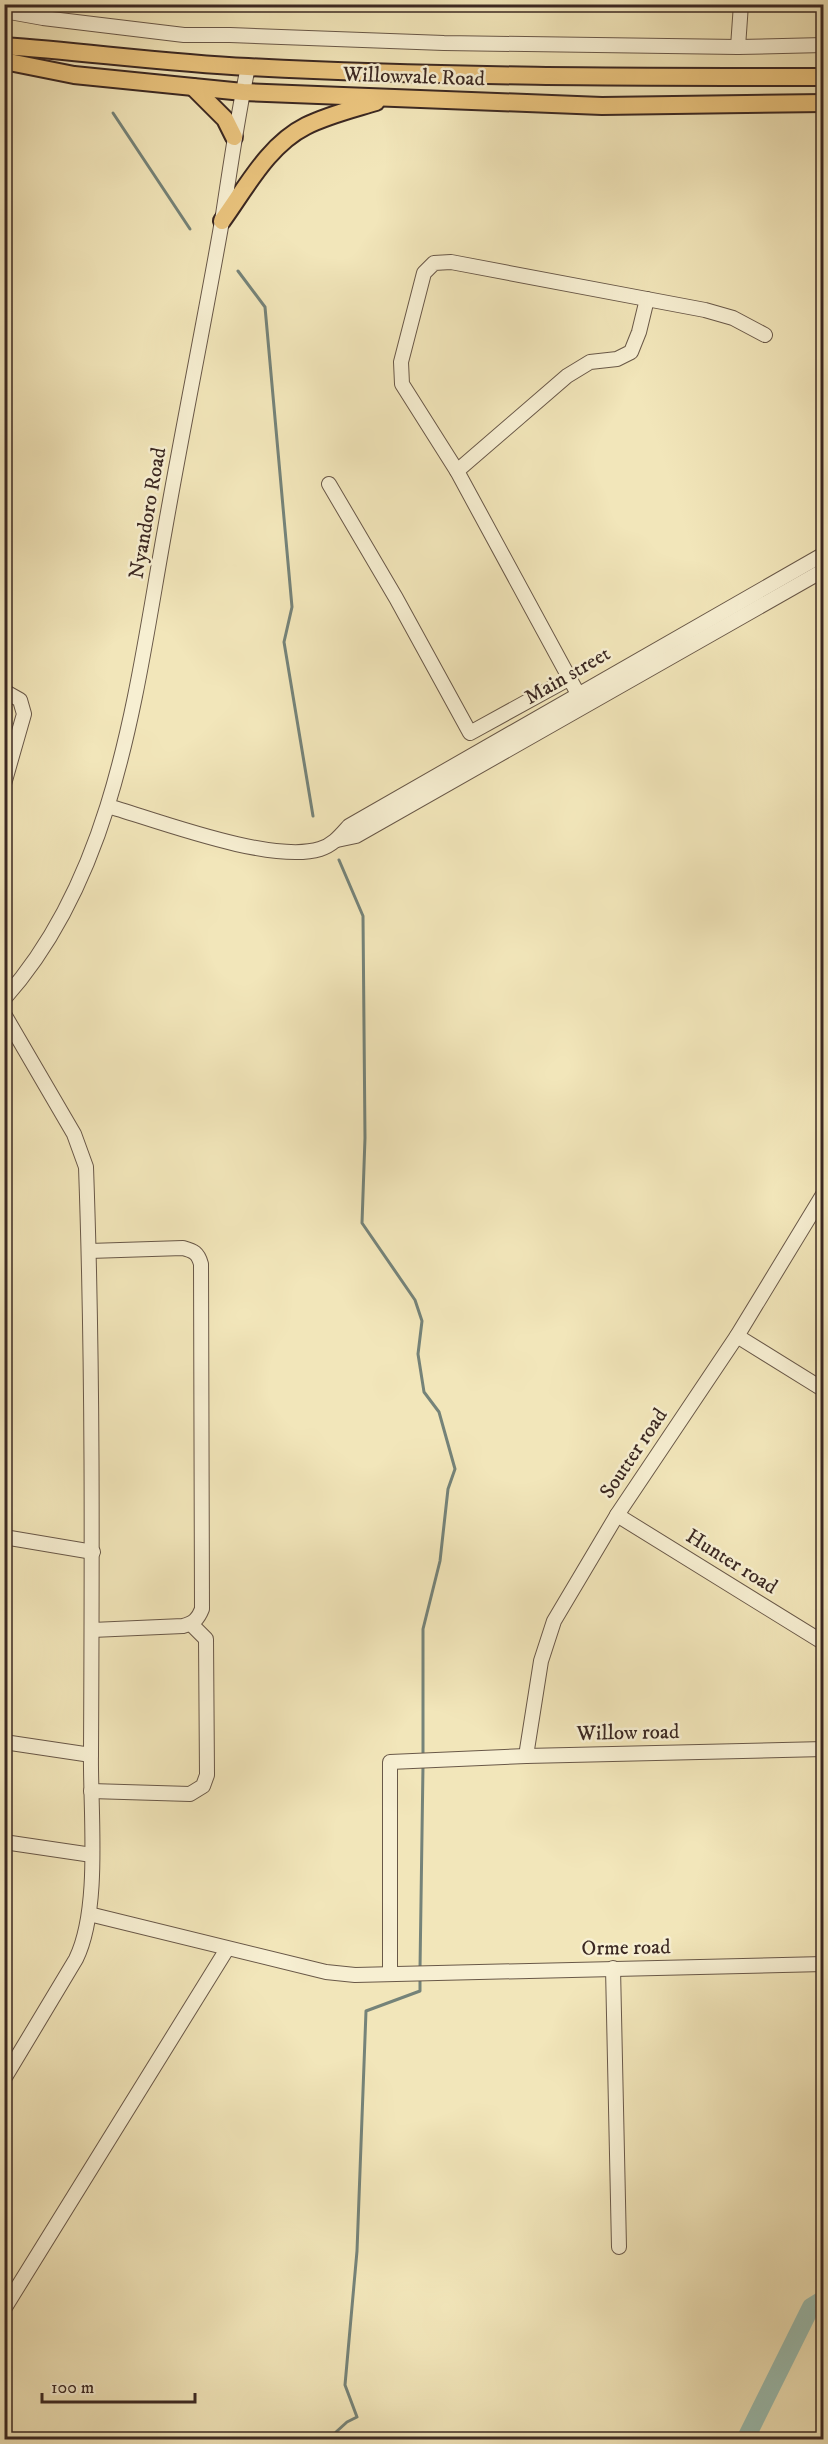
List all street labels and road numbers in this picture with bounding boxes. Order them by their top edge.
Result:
street label: Willowvale Road [342,61,486,92]
street label: Nyandoro Road [124,445,172,581]
street label: Main street [520,641,615,711]
street label: Soutter road [594,1403,674,1504]
street label: Hunter road [681,1523,783,1601]
street label: Willow road [575,1719,680,1747]
street label: Orme road [581,1934,671,1962]

